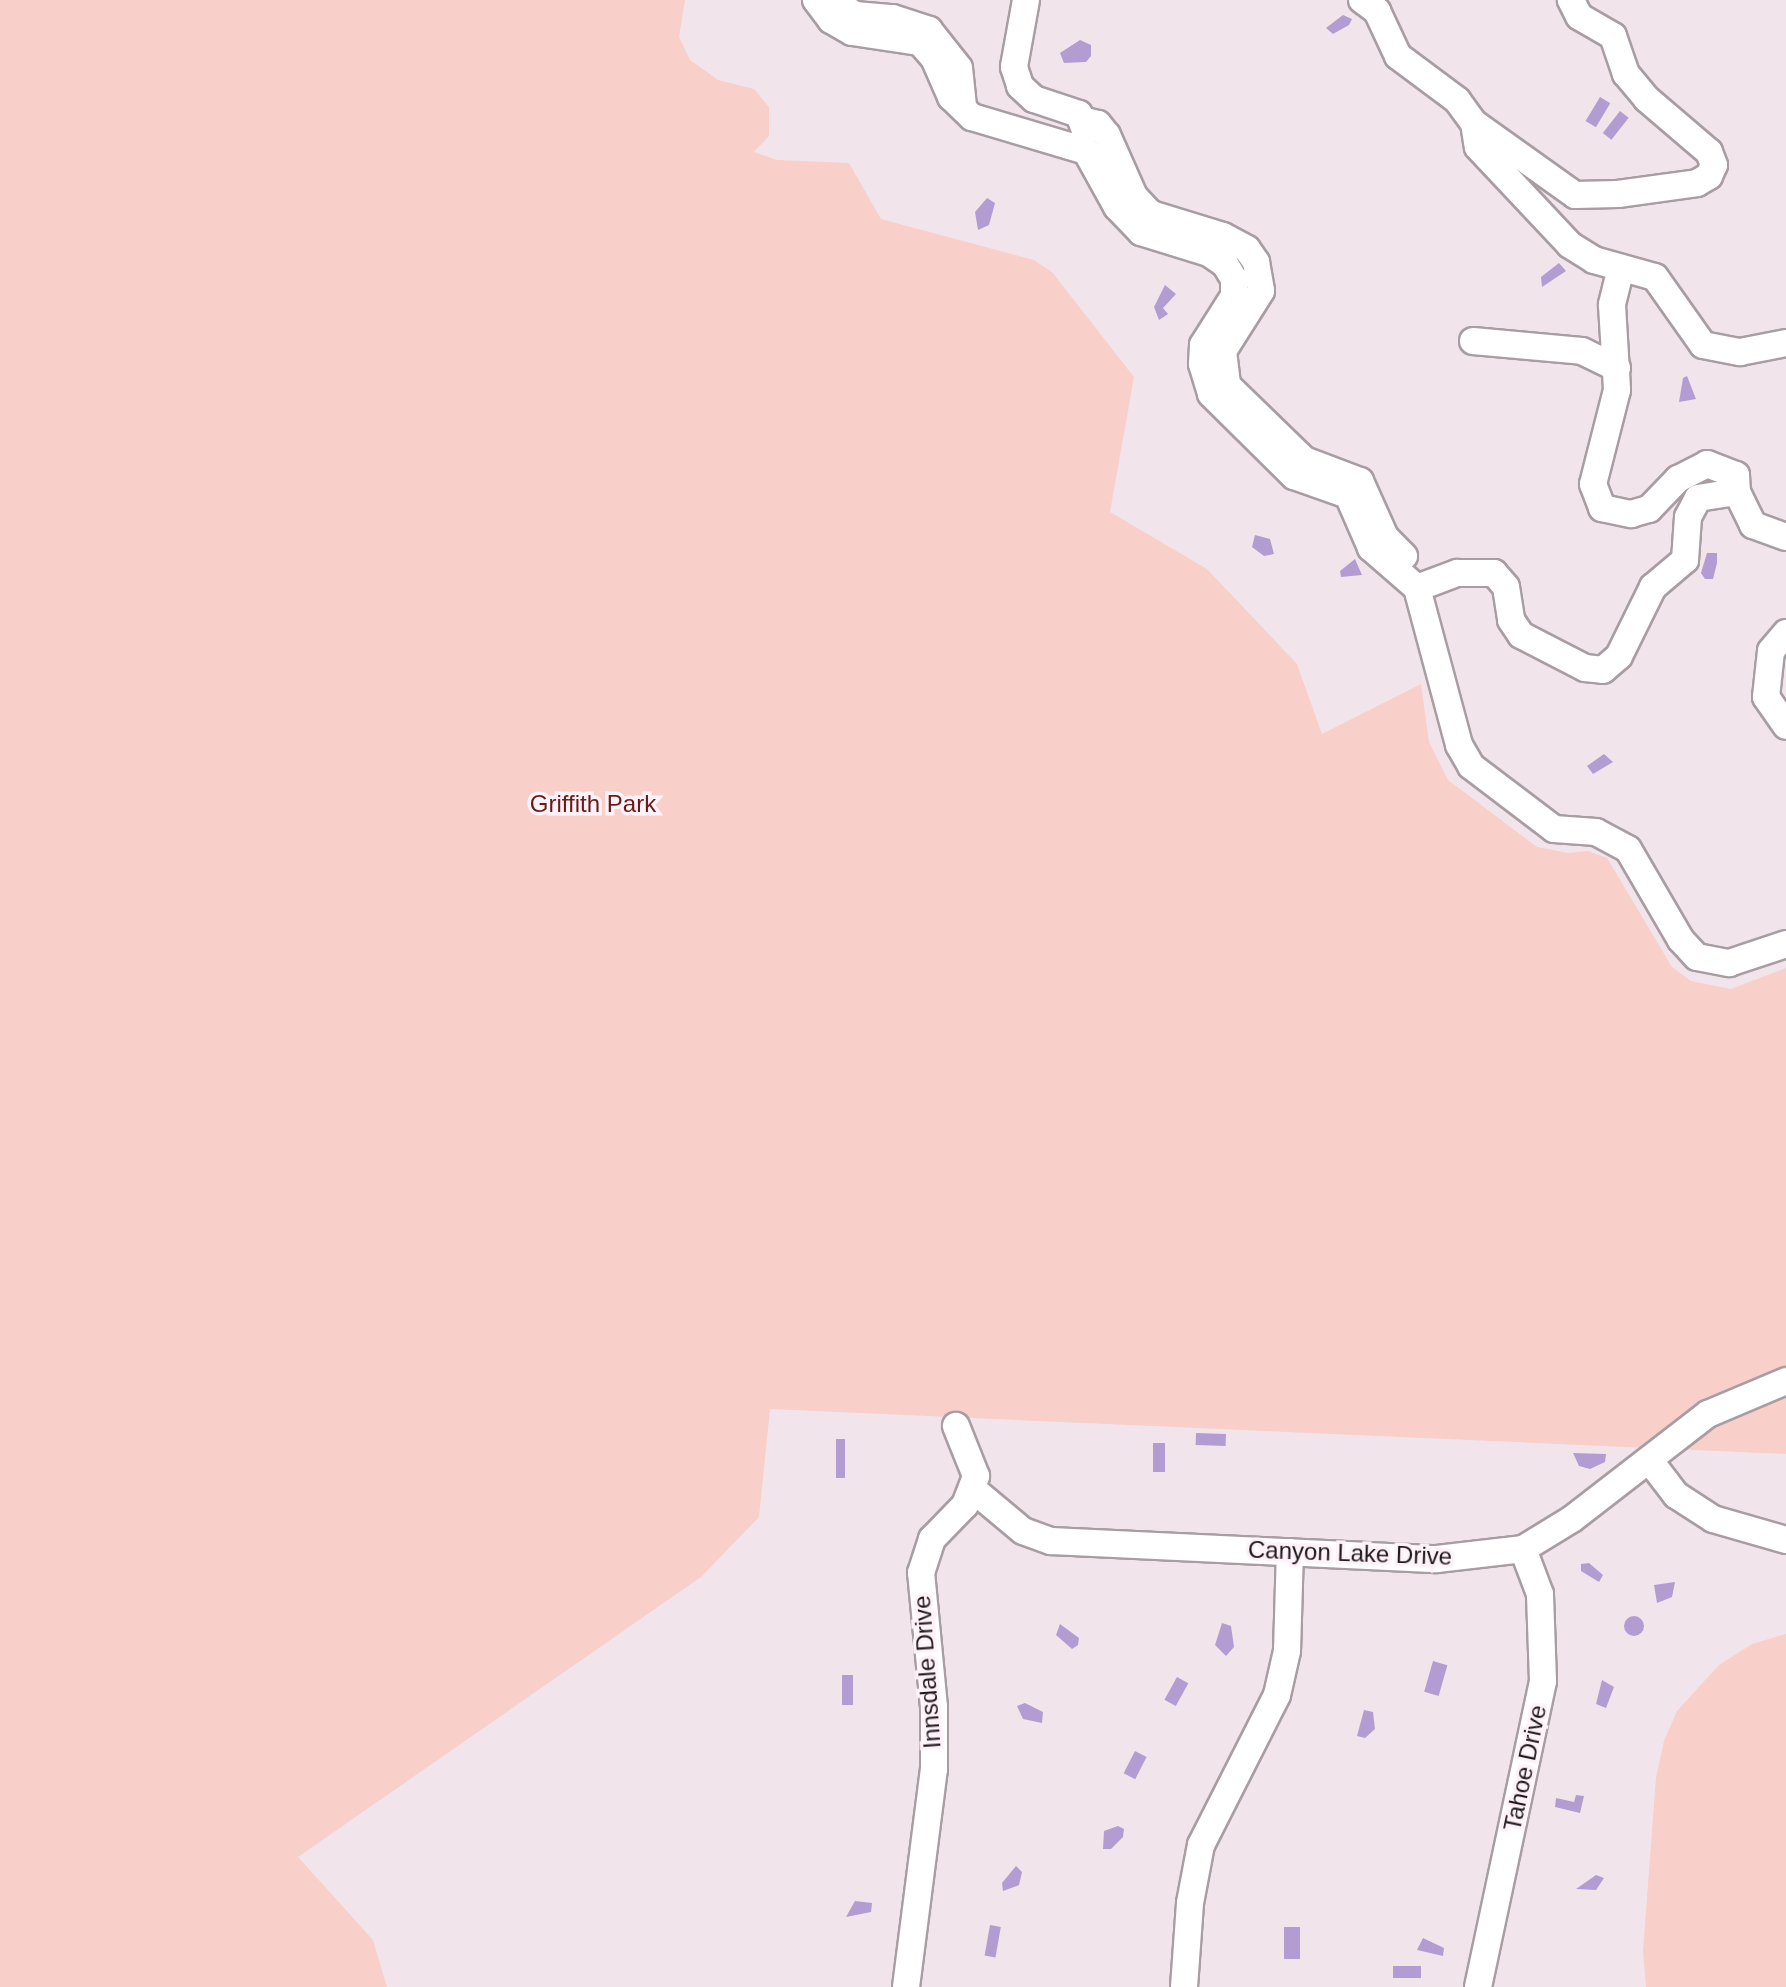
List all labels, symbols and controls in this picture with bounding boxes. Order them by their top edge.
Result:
park label: Griffith Park [530,790,656,818]
street label: Canyon Lake Drive [1248,1535,1452,1571]
street label: Innsdale Drive [907,1594,947,1750]
street label: Tahoe Drive [1498,1702,1552,1834]

